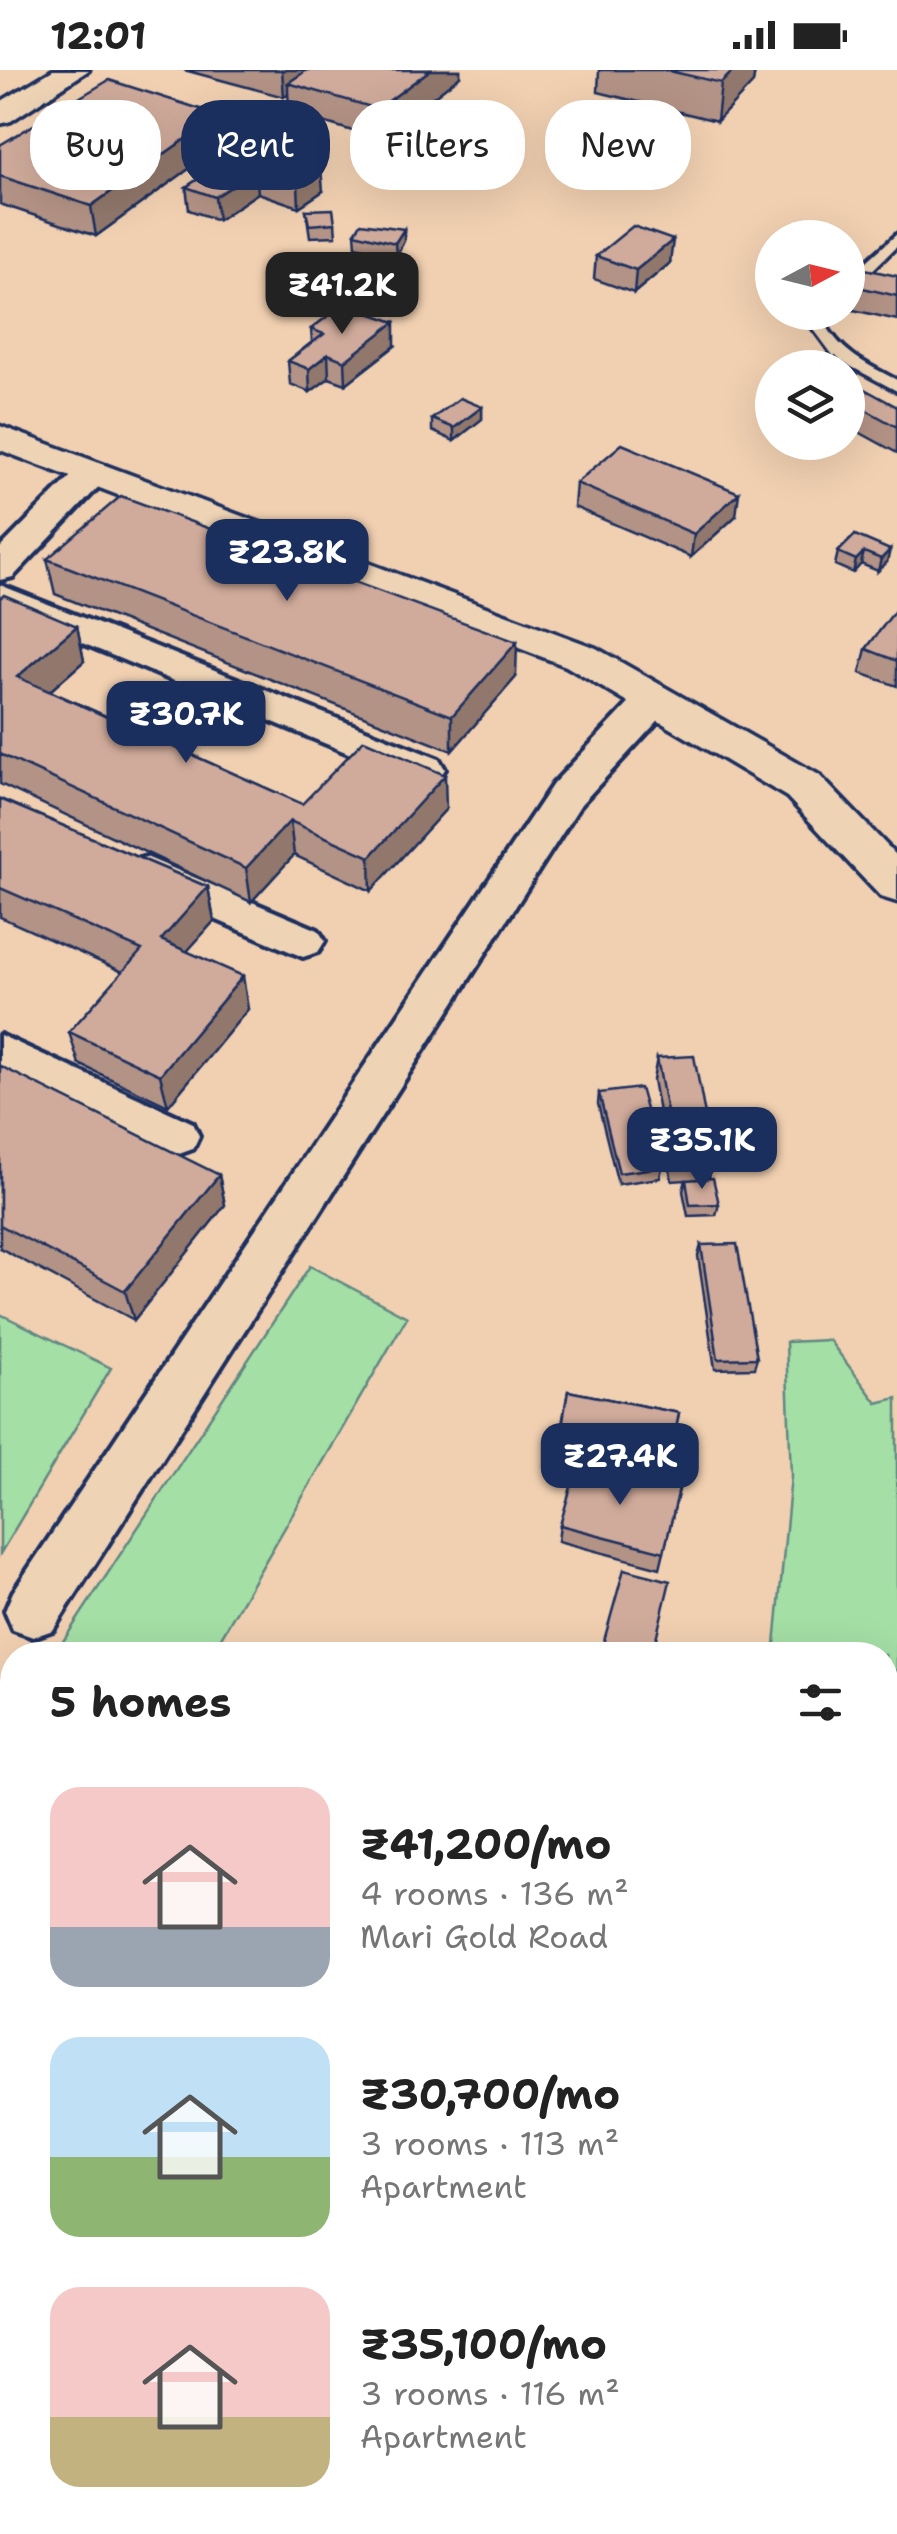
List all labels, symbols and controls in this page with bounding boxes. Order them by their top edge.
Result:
text: 12:01 [50,10,147,61]
chip: Buy [30,100,161,190]
chip: Rent [181,100,330,190]
chip: Filters [350,100,525,190]
chip: New [545,100,691,190]
north arrow [755,220,865,330]
map controls [755,220,865,460]
pin: ₹41.2K [261,252,423,337]
text: ₹41.2K [288,263,396,306]
button: layers [755,350,865,460]
pin: ₹23.8K [206,519,368,604]
text: ₹23.8K [228,530,346,573]
pin: ₹30.7K [105,681,267,766]
text: ₹30.7K [129,692,243,735]
pin: ₹35.1K [621,1107,783,1192]
text: ₹35.1K [649,1118,755,1161]
pin: ₹27.4K [539,1423,701,1508]
text: ₹27.4K [563,1434,677,1477]
text: 5 homes [50,1674,231,1730]
icon: filters [793,1675,848,1730]
text: ₹41,200/mo [360,1816,611,1872]
icon: home [130,1827,250,1947]
text: 4 rooms · 136 m² [360,1872,629,1915]
text: Mari Gold Road [360,1915,608,1958]
text: ₹30,700/mo [360,2066,620,2122]
icon: home [130,2077,250,2197]
text: 3 rooms · 113 m² [360,2122,619,2165]
text: Apartment [360,2165,527,2208]
text: ₹35,100/mo [360,2316,607,2372]
icon: home [130,2327,250,2447]
text: 3 rooms · 116 m² [360,2372,620,2415]
text: Apartment [360,2415,527,2458]

